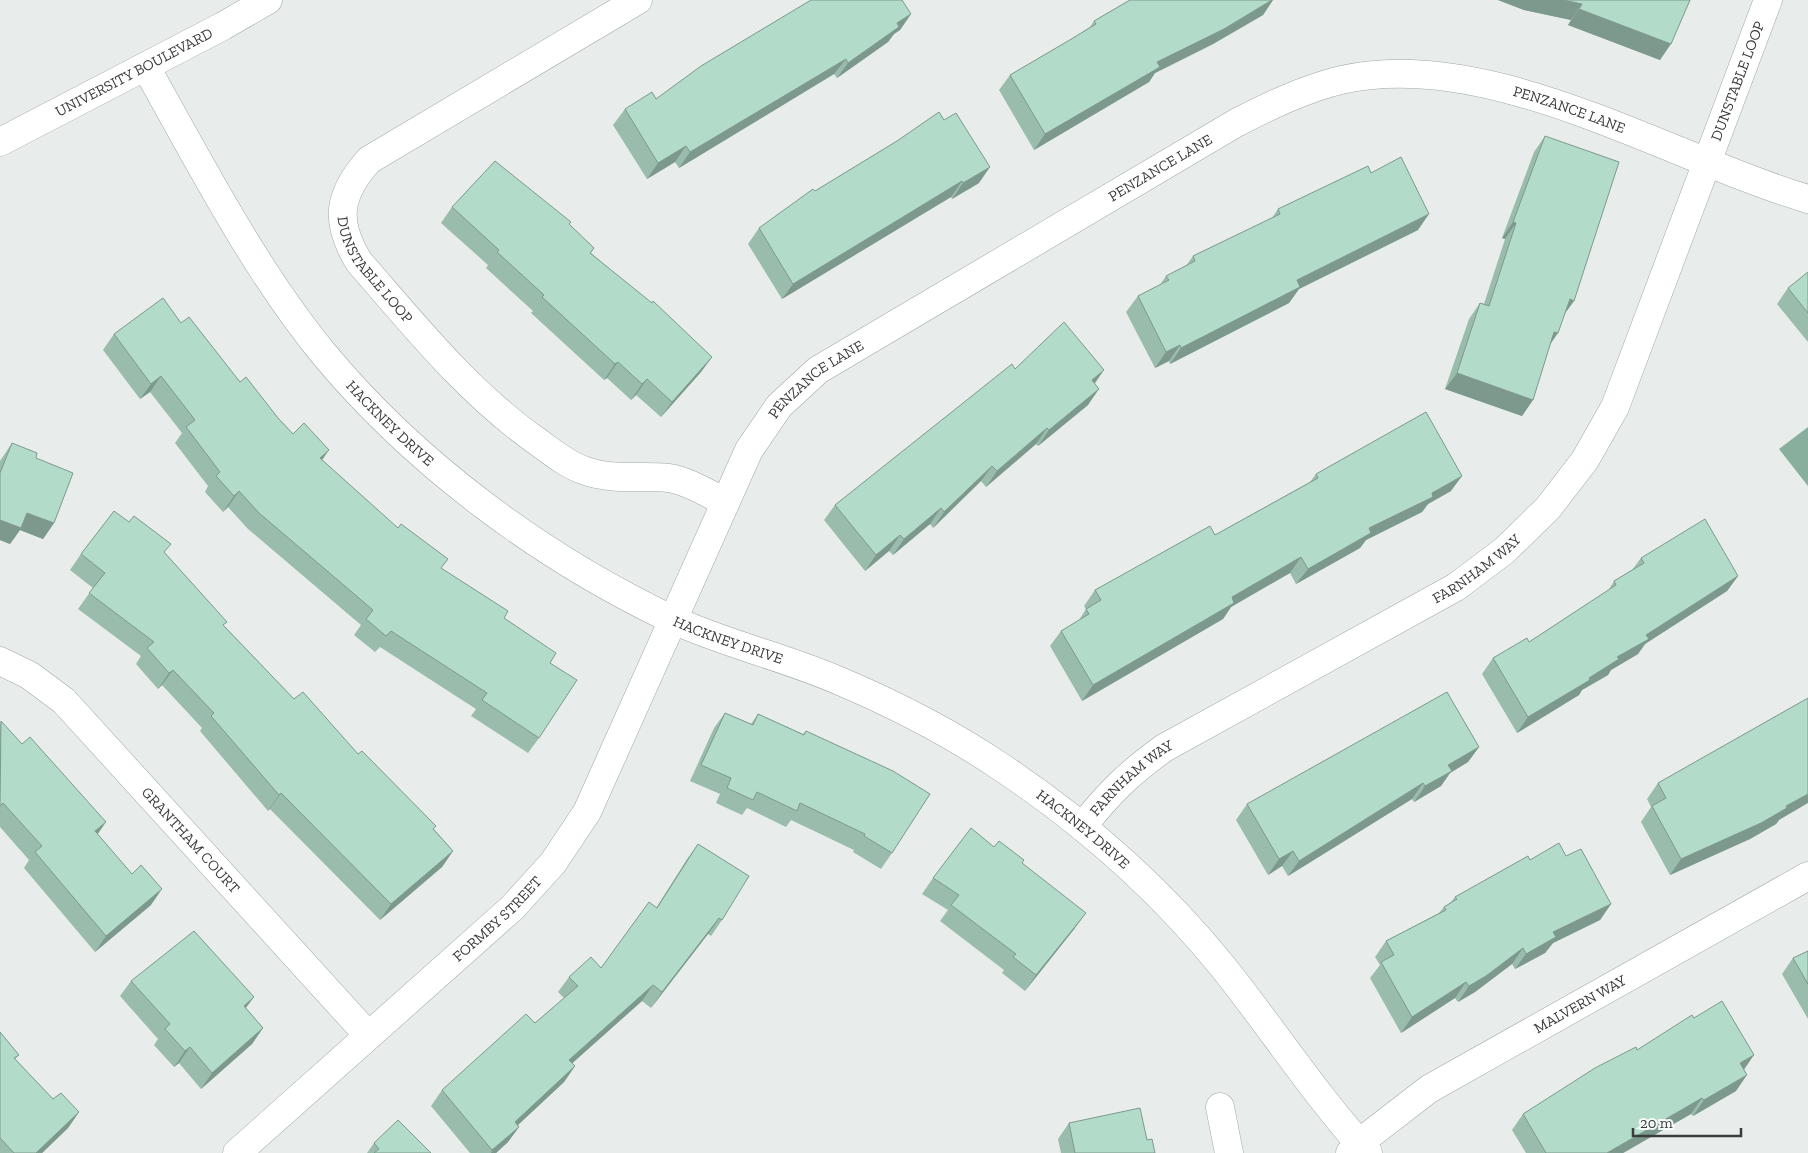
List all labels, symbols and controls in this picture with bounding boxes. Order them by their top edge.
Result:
street label: DUNSTABLE LOOP [1707,18,1768,143]
street label: UNIVERSITY BOULEVARD [52,24,216,121]
street label: PENZANCE LANE [1511,82,1628,137]
street label: PENZANCE LANE [1105,130,1216,205]
street label: DUNSTABLE LOOP [334,215,417,327]
street label: PENZANCE LANE [764,336,867,422]
street label: HACKNEY DRIVE [342,377,438,470]
street label: FARNHAM WAY [1429,530,1525,607]
street label: HACKNEY DRIVE [670,612,785,668]
street label: FARNHAM WAY [1086,736,1177,819]
street label: GRANTHAM COURT [138,783,244,897]
street label: HACKNEY DRIVE [1033,786,1134,873]
street label: FORMBY STREET [449,873,545,966]
street label: MALVERN WAY [1531,971,1630,1037]
scale bar [1633,1106,1740,1138]
text: 20 m [1640,1114,1673,1132]

